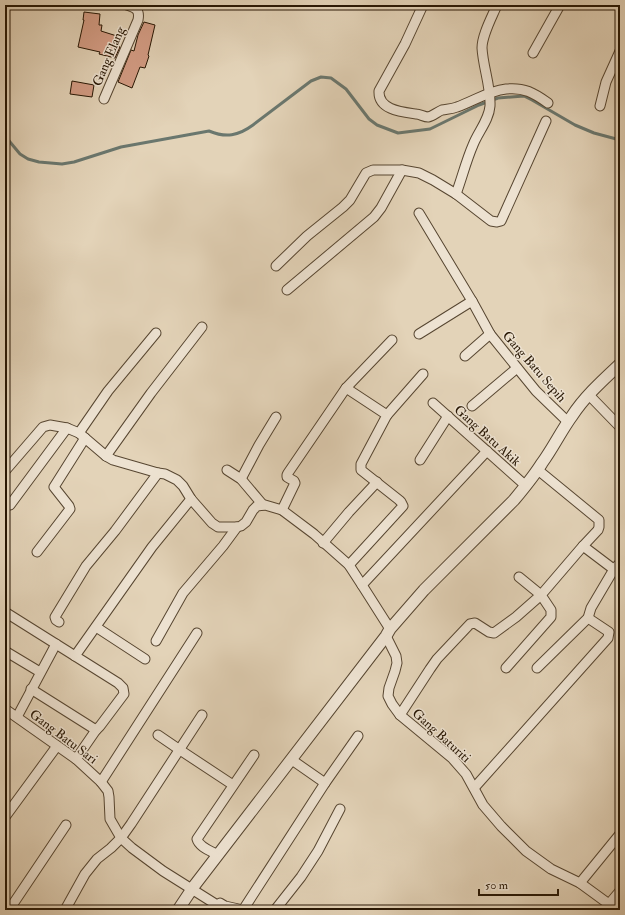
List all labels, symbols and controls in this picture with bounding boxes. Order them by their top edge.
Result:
street label: Gang Elang [89,24,129,89]
street label: Gang Batu Sepih [498,328,570,406]
street label: Gang Batu Akik [451,402,524,470]
street label: Gang Baturiti [409,705,474,766]
street label: Gang Batu Sari [26,706,101,768]
scale bar [479,871,558,897]
text: 50 m [485,878,509,893]

